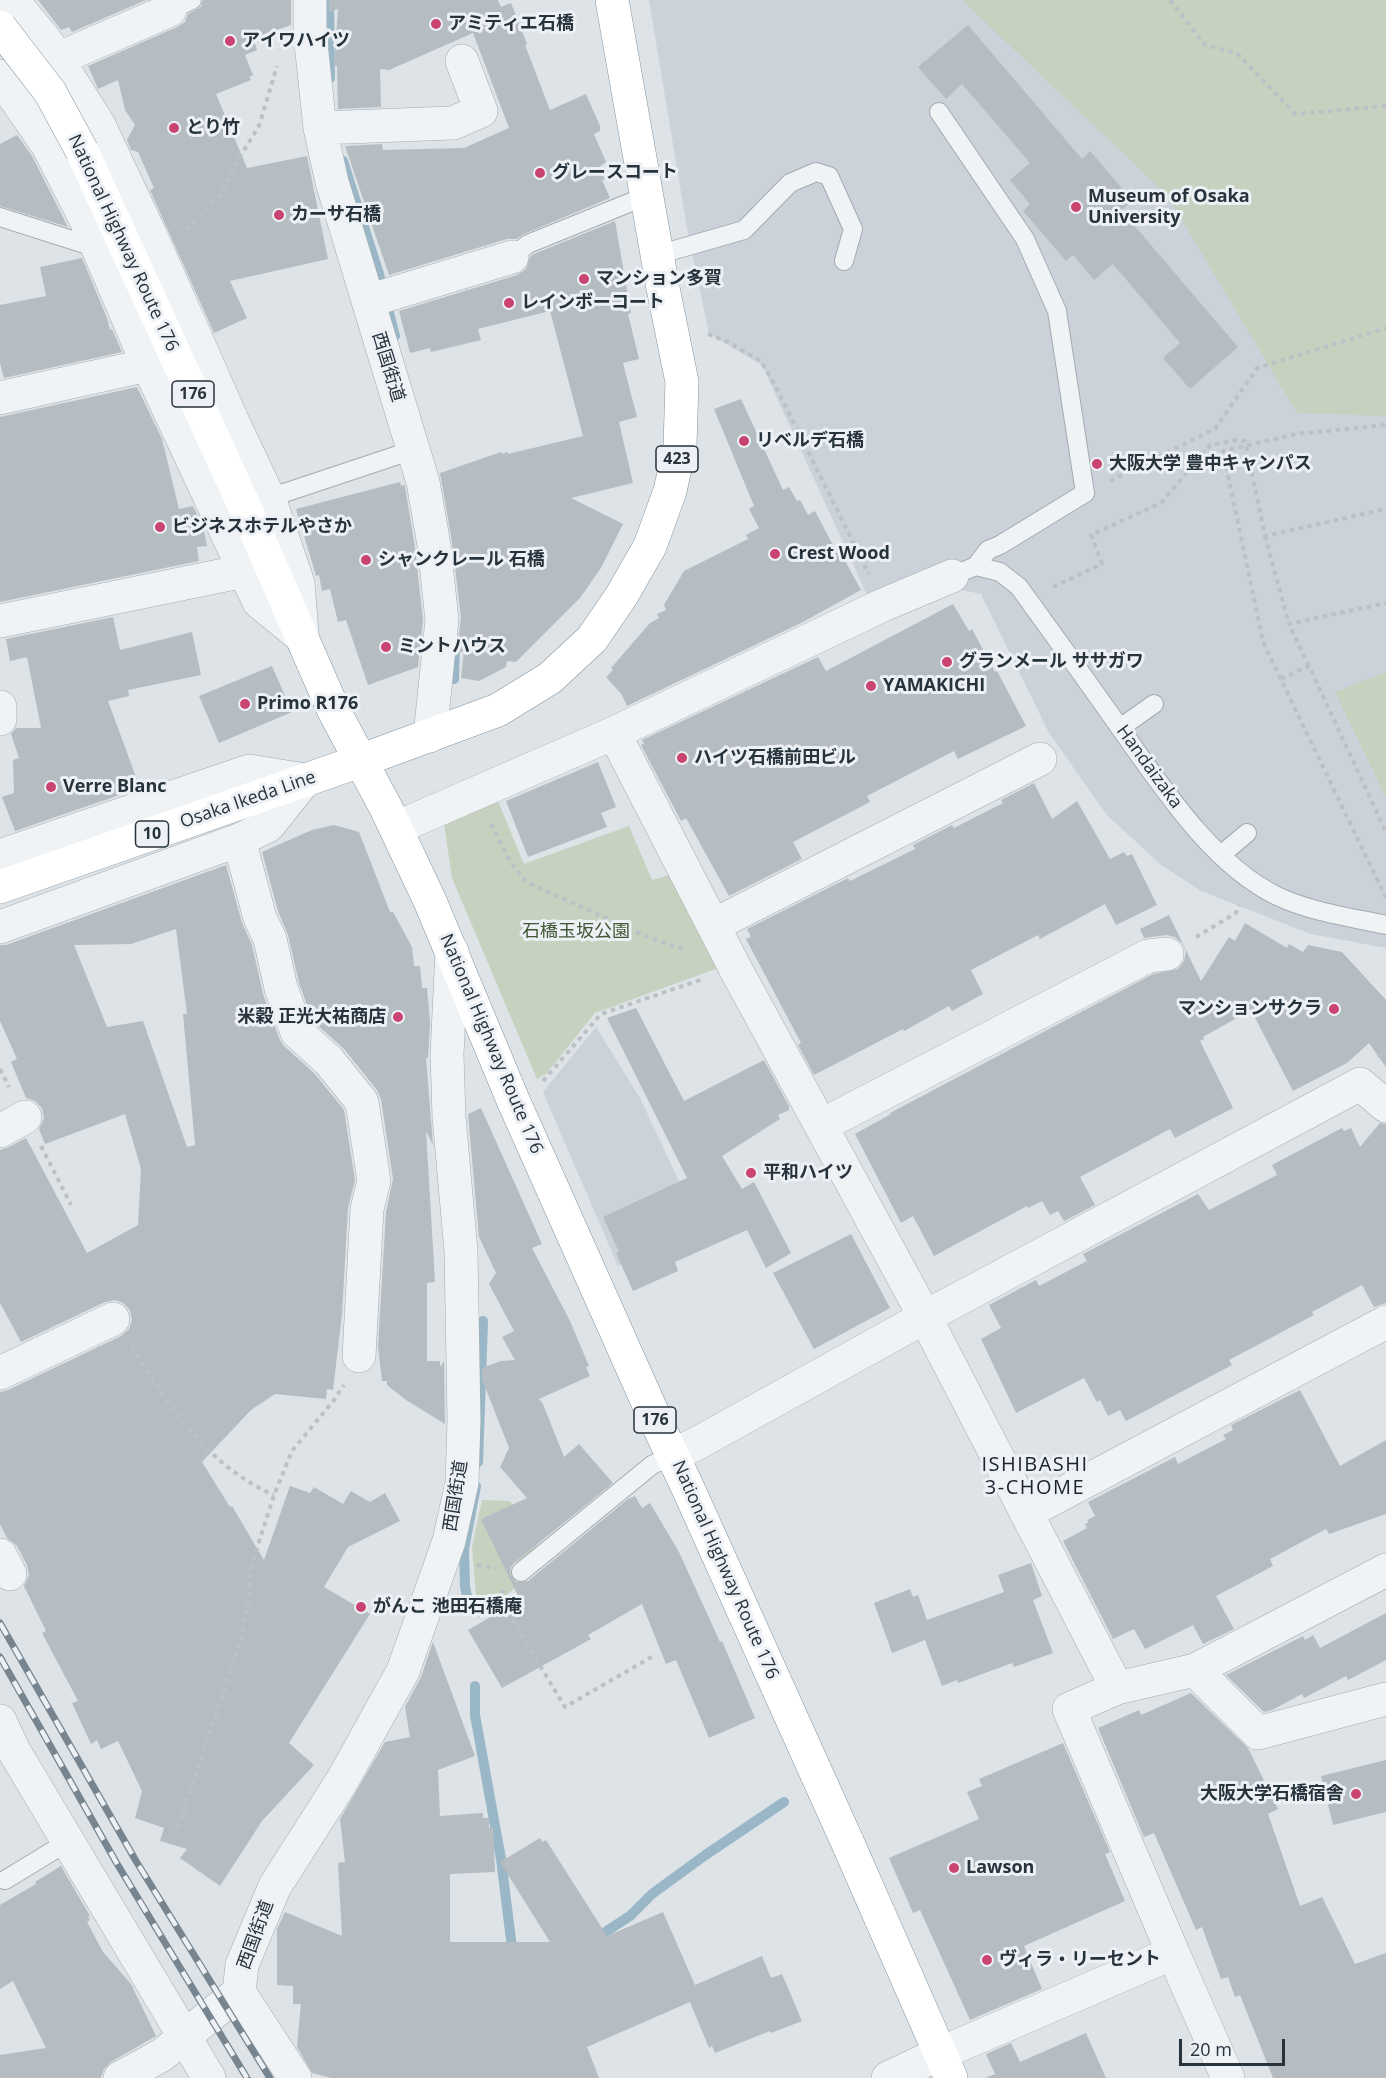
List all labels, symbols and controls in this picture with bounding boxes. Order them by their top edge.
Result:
place label: アミティエ石橋 [448,13,574,35]
marker: アミティエ石橋 [429,17,443,31]
place label: アイワハイツ [242,30,350,52]
marker: アイワハイツ [223,34,237,48]
place label: とり竹 [186,117,240,139]
marker: とり竹 [167,121,181,135]
street label: National Highway Route 176 [63,131,183,355]
place label: グレースコート [552,162,678,184]
marker: グレースコート [533,166,547,180]
place label: Museum of Osaka University [1088,186,1250,228]
marker: Museum of Osaka University [1069,200,1083,214]
place label: カーサ石橋 [291,204,381,226]
marker: カーサ石橋 [272,208,286,222]
place label: マンション多賀 [596,268,722,290]
marker: マンション多賀 [577,272,591,286]
place label: レインボーコート [521,292,665,314]
marker: レインボーコート [502,296,516,310]
street label: 西国街道 [367,329,409,405]
road number: 176 [172,381,214,407]
place label: リベルデ石橋 [756,430,864,452]
marker: リベルデ石橋 [737,434,751,448]
road number: 423 [656,446,698,472]
place label: 大阪大学 豊中キャンパス [1109,453,1312,475]
marker: 大阪大学 豊中キャンパス [1090,457,1104,471]
place label: ビジネスホテルやさか [172,516,352,538]
marker: ビジネスホテルやさか [153,520,167,534]
place label: Crest Wood [787,543,890,565]
marker: Crest Wood [768,547,782,561]
place label: シャンクレール 石橋 [378,549,545,571]
marker: シャンクレール 石橋 [359,553,373,567]
place label: ミントハウス [398,636,506,658]
marker: ミントハウス [379,640,393,654]
place label: グランメール ササガワ [959,651,1144,673]
marker: グランメール ササガワ [940,655,954,669]
place label: YAMAKICHI [883,675,985,697]
marker: YAMAKICHI [864,679,878,693]
place label: Primo R176 [257,693,358,715]
marker: Primo R176 [238,697,252,711]
street label: Handaizaka [1112,721,1186,813]
place label: ハイツ石橋前田ビル [694,747,856,769]
marker: ハイツ石橋前田ビル [675,751,689,765]
street label: Osaka Ikeda Line [177,767,319,833]
place label: Verre Blanc [63,776,167,798]
marker: Verre Blanc [44,780,58,794]
road number: 10 [136,821,168,847]
park label: 石橋玉坂公園 [522,921,630,943]
street label: National Highway Route 176 [435,931,547,1157]
place label: マンションサクラ [1178,998,1322,1020]
marker: マンションサクラ [1327,1002,1341,1016]
place label: 米穀 正光大祐商店 [237,1006,386,1028]
marker: 米穀 正光大祐商店 [391,1010,405,1024]
place label: 平和ハイツ [763,1162,853,1184]
marker: 平和ハイツ [744,1166,758,1180]
road number: 176 [634,1407,676,1433]
district label: ISHIBASHI 3-CHOME [981,1453,1089,1500]
street label: National Highway Route 176 [667,1457,783,1683]
street label: 西国街道 [440,1459,472,1533]
place label: がんこ 池田石橋庵 [373,1596,522,1618]
marker: がんこ 池田石橋庵 [354,1600,368,1614]
place label: 大阪大学石橋宿舎 [1200,1783,1344,1805]
marker: 大阪大学石橋宿舎 [1349,1787,1363,1801]
place label: Lawson [966,1857,1034,1879]
marker: Lawson [947,1861,961,1875]
street label: 西国街道 [234,1897,278,1973]
place label: ヴィラ・リーセント [999,1949,1161,1971]
marker: ヴィラ・リーセント [980,1953,994,1967]
scale bar [1182,2027,1288,2065]
text: 20 m [1190,2037,1232,2061]

